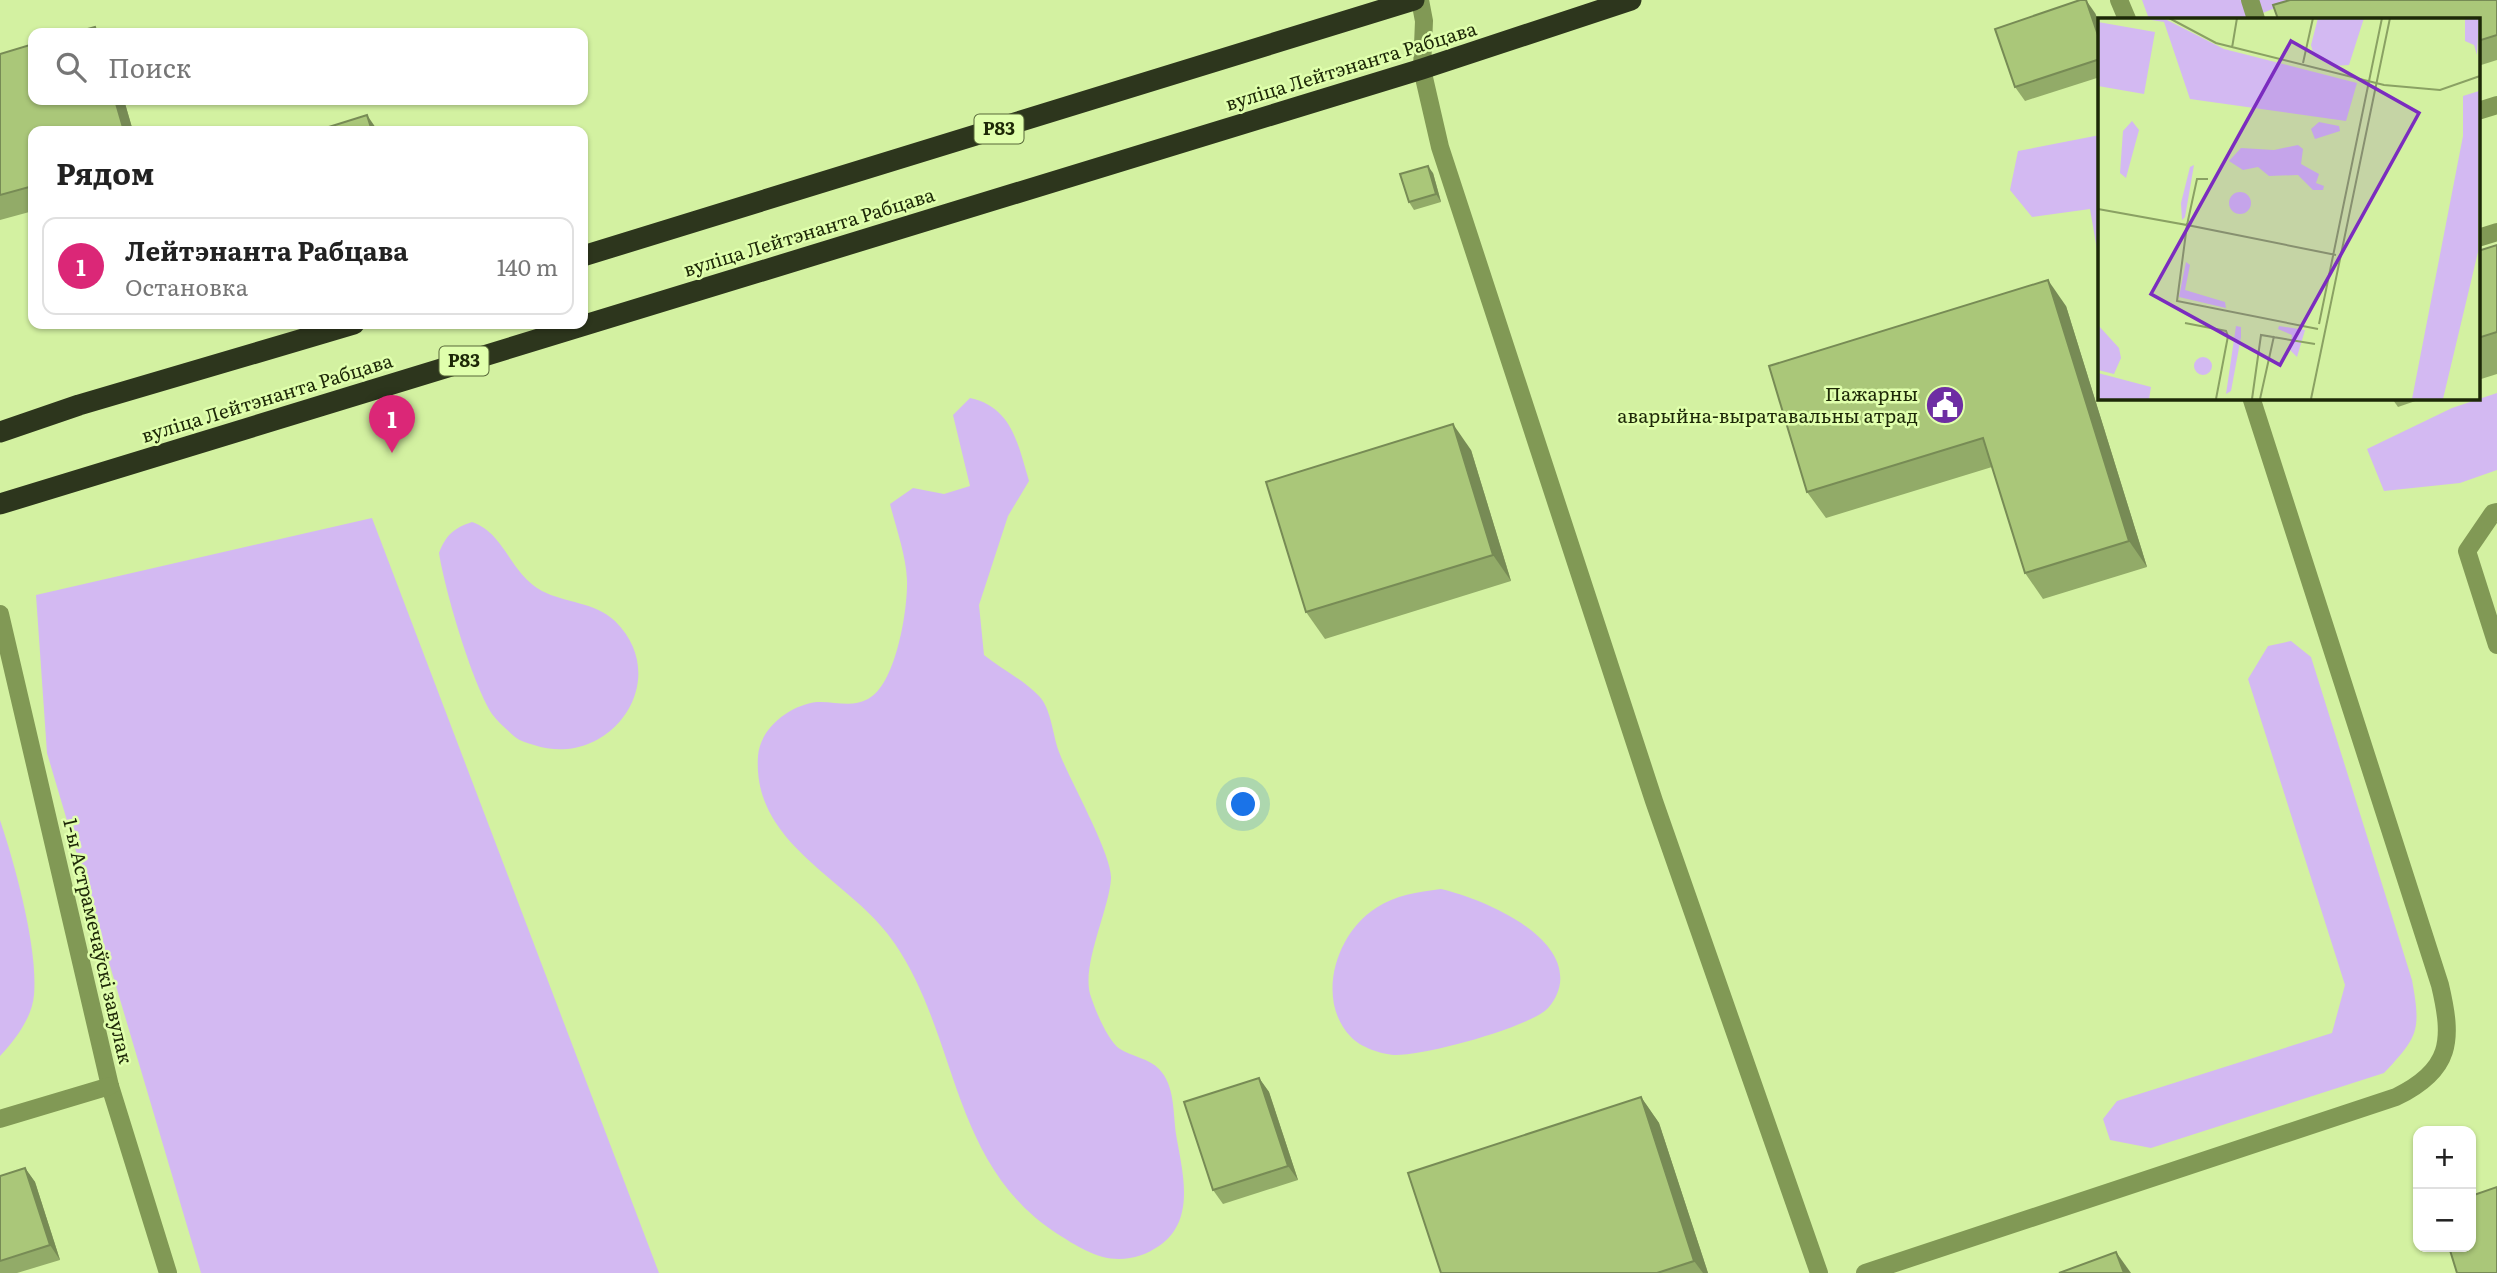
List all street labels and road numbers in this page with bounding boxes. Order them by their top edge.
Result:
street label: вуліца Лейтэнанта Рабцава [1222,13,1480,117]
road number: Р83 [974,114,1024,144]
street label: вуліца Лейтэнанта Рабцава [680,179,938,283]
street label: вуліца Лейтэнанта Рабцава [138,345,396,449]
road number: Р83 [440,346,489,376]
street label: 1-ы Астрамечаўскі завулак [57,815,141,1067]

